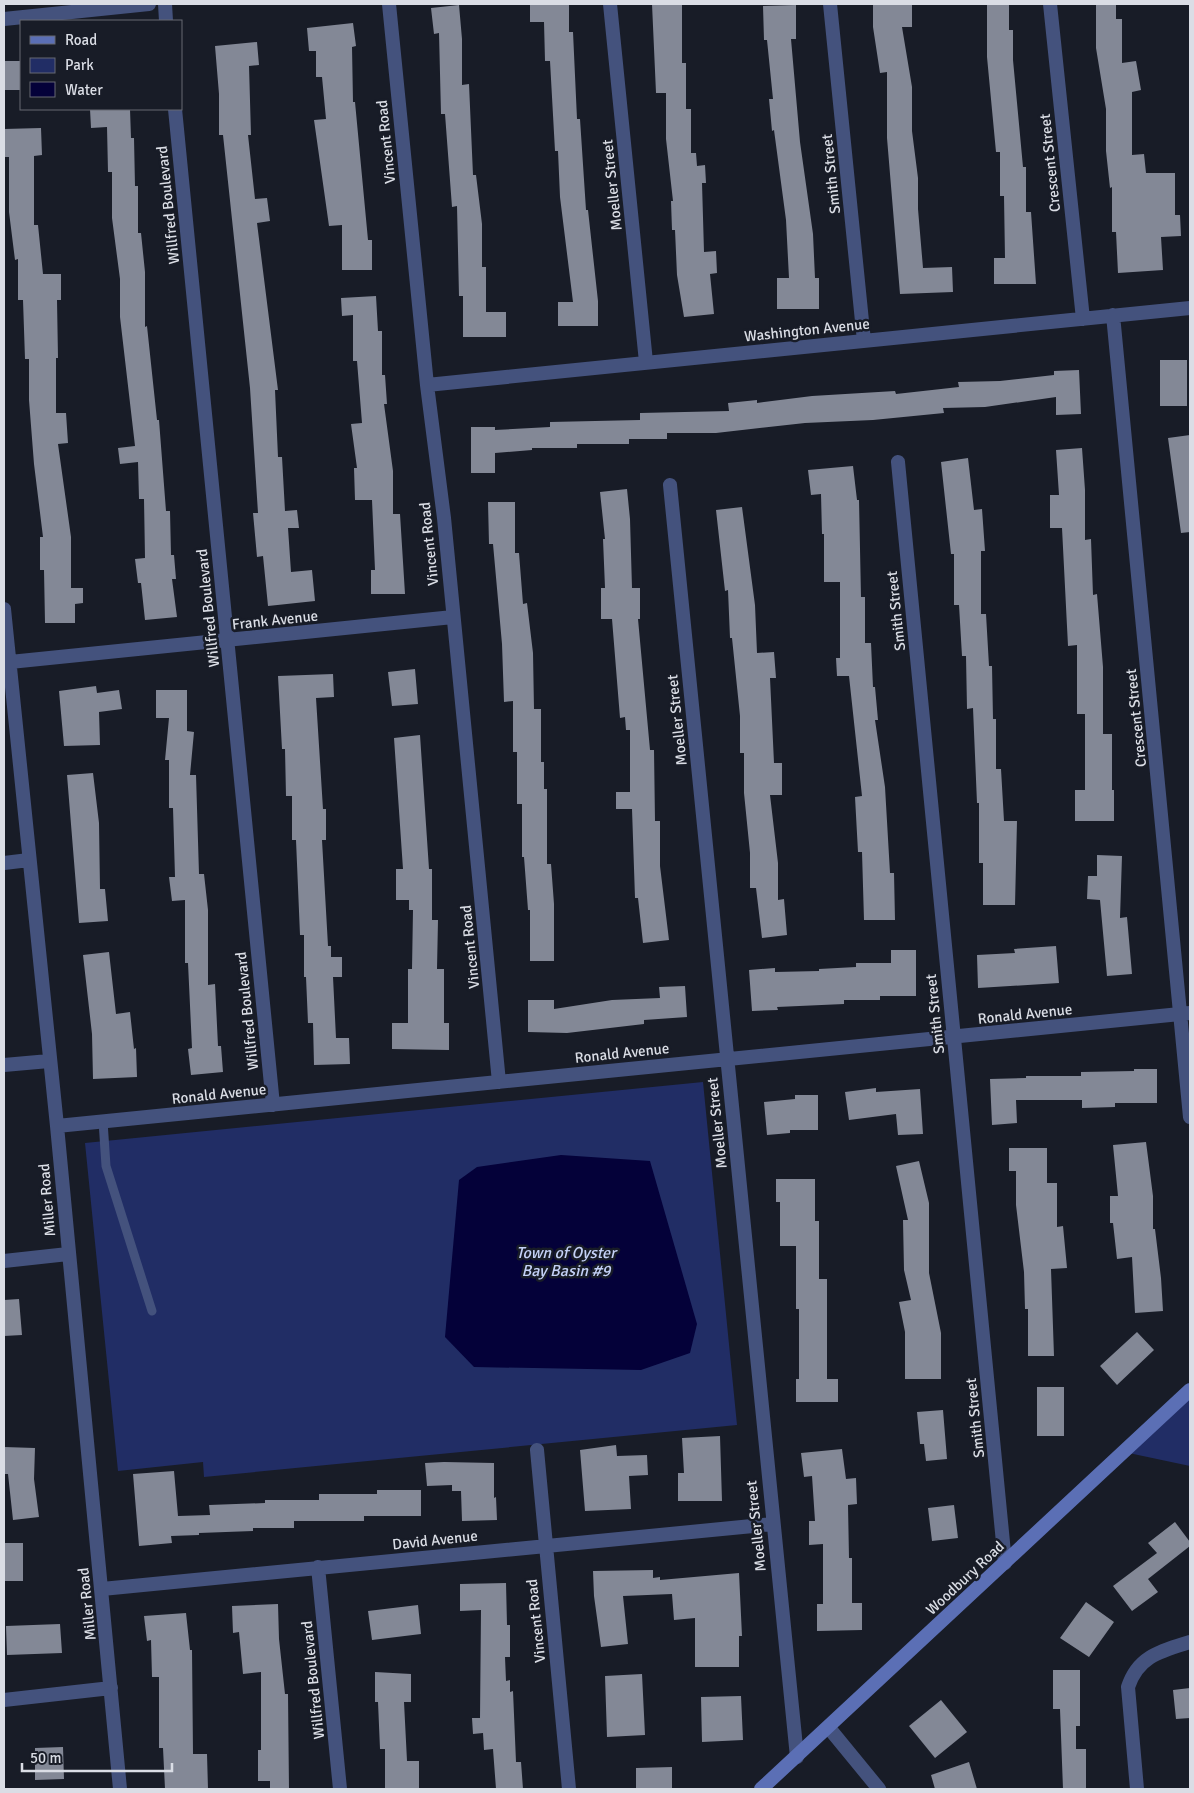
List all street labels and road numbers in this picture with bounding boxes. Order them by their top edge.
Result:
street label: Vincent Road [373,99,399,185]
street label: Crescent Street [1036,113,1064,213]
street label: Smith Street [818,133,844,215]
street label: Moeller Street [598,139,626,231]
street label: Willfred Boulevard [153,145,183,265]
street label: Washington Avenue [743,314,871,346]
street label: Vincent Road [416,501,442,587]
street label: Willfred Boulevard [193,548,223,668]
street label: Smith Street [883,570,909,652]
street label: Frank Avenue [231,607,319,633]
street label: Crescent Street [1122,668,1150,768]
street label: Moeller Street [663,674,691,766]
street label: Vincent Road [457,904,483,990]
street label: Willfred Boulevard [232,951,262,1071]
street label: Smith Street [922,973,948,1055]
street label: Ronald Avenue [977,1000,1073,1028]
street label: Ronald Avenue [574,1039,670,1067]
street label: Moeller Street [703,1077,731,1169]
street label: Ronald Avenue [171,1080,267,1108]
street label: Miller Road [35,1163,59,1237]
street label: Smith Street [962,1377,988,1459]
street label: Moeller Street [742,1480,770,1572]
street label: David Avenue [391,1527,479,1553]
street label: Woodbury Road [922,1537,1008,1619]
street label: Miller Road [74,1567,100,1641]
street label: Vincent Road [523,1578,549,1664]
street label: Willfred Boulevard [298,1620,328,1740]

